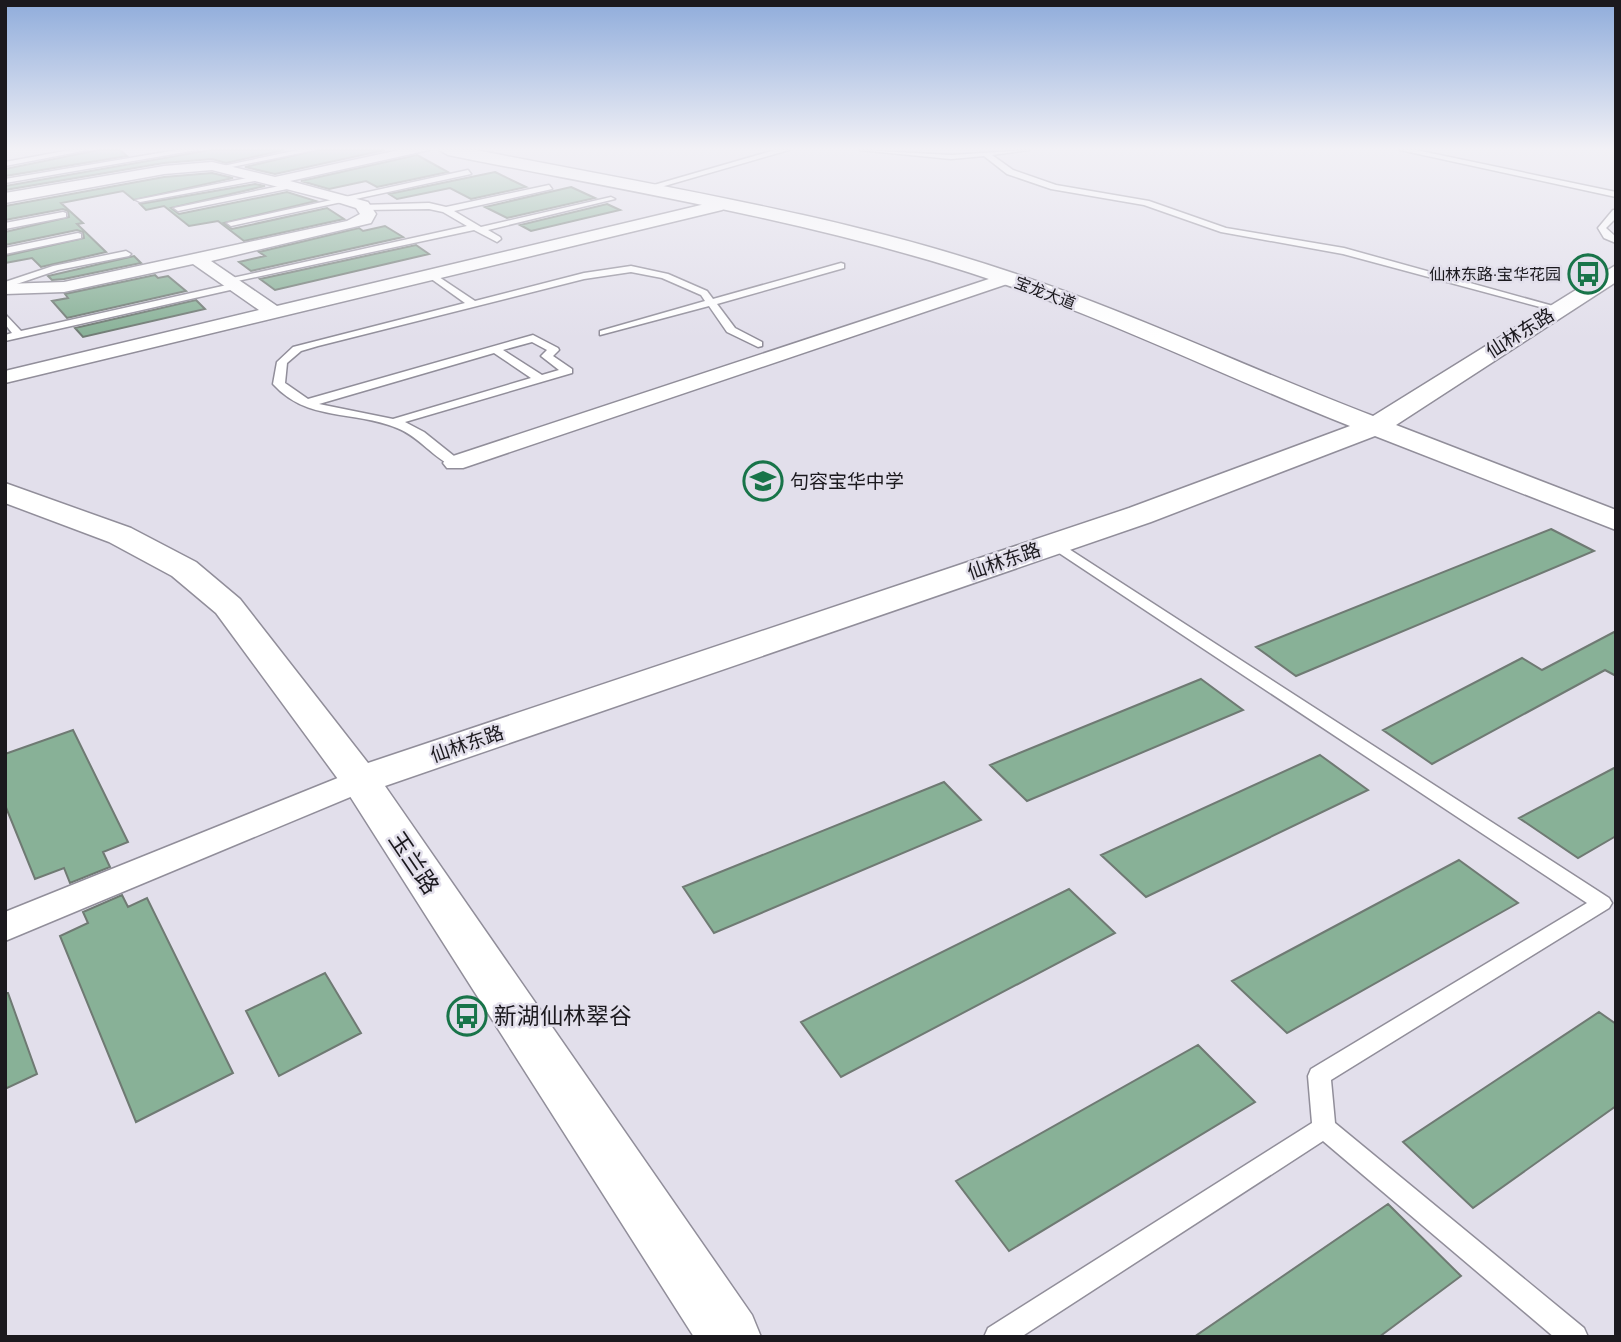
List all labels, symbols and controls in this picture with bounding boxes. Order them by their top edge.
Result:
bus stop icon: 仙林东路·宝华花园 [1567,253,1609,295]
place label: 仙林东路·宝华花园 [1429,265,1561,284]
street label: 宝龙大道 [1012,273,1078,313]
street label: 仙林东路 [1482,303,1558,363]
school or university icon: 句容宝华中学 [742,460,784,502]
place label: 句容宝华中学 [790,470,904,493]
street label: 仙林东路 [964,538,1044,584]
street label: 仙林东路 [427,721,507,767]
street label: 玉兰路 [383,827,445,899]
bus stop icon: 新湖仙林翠谷 [446,995,488,1037]
place label: 新湖仙林翠谷 [494,1002,632,1030]

